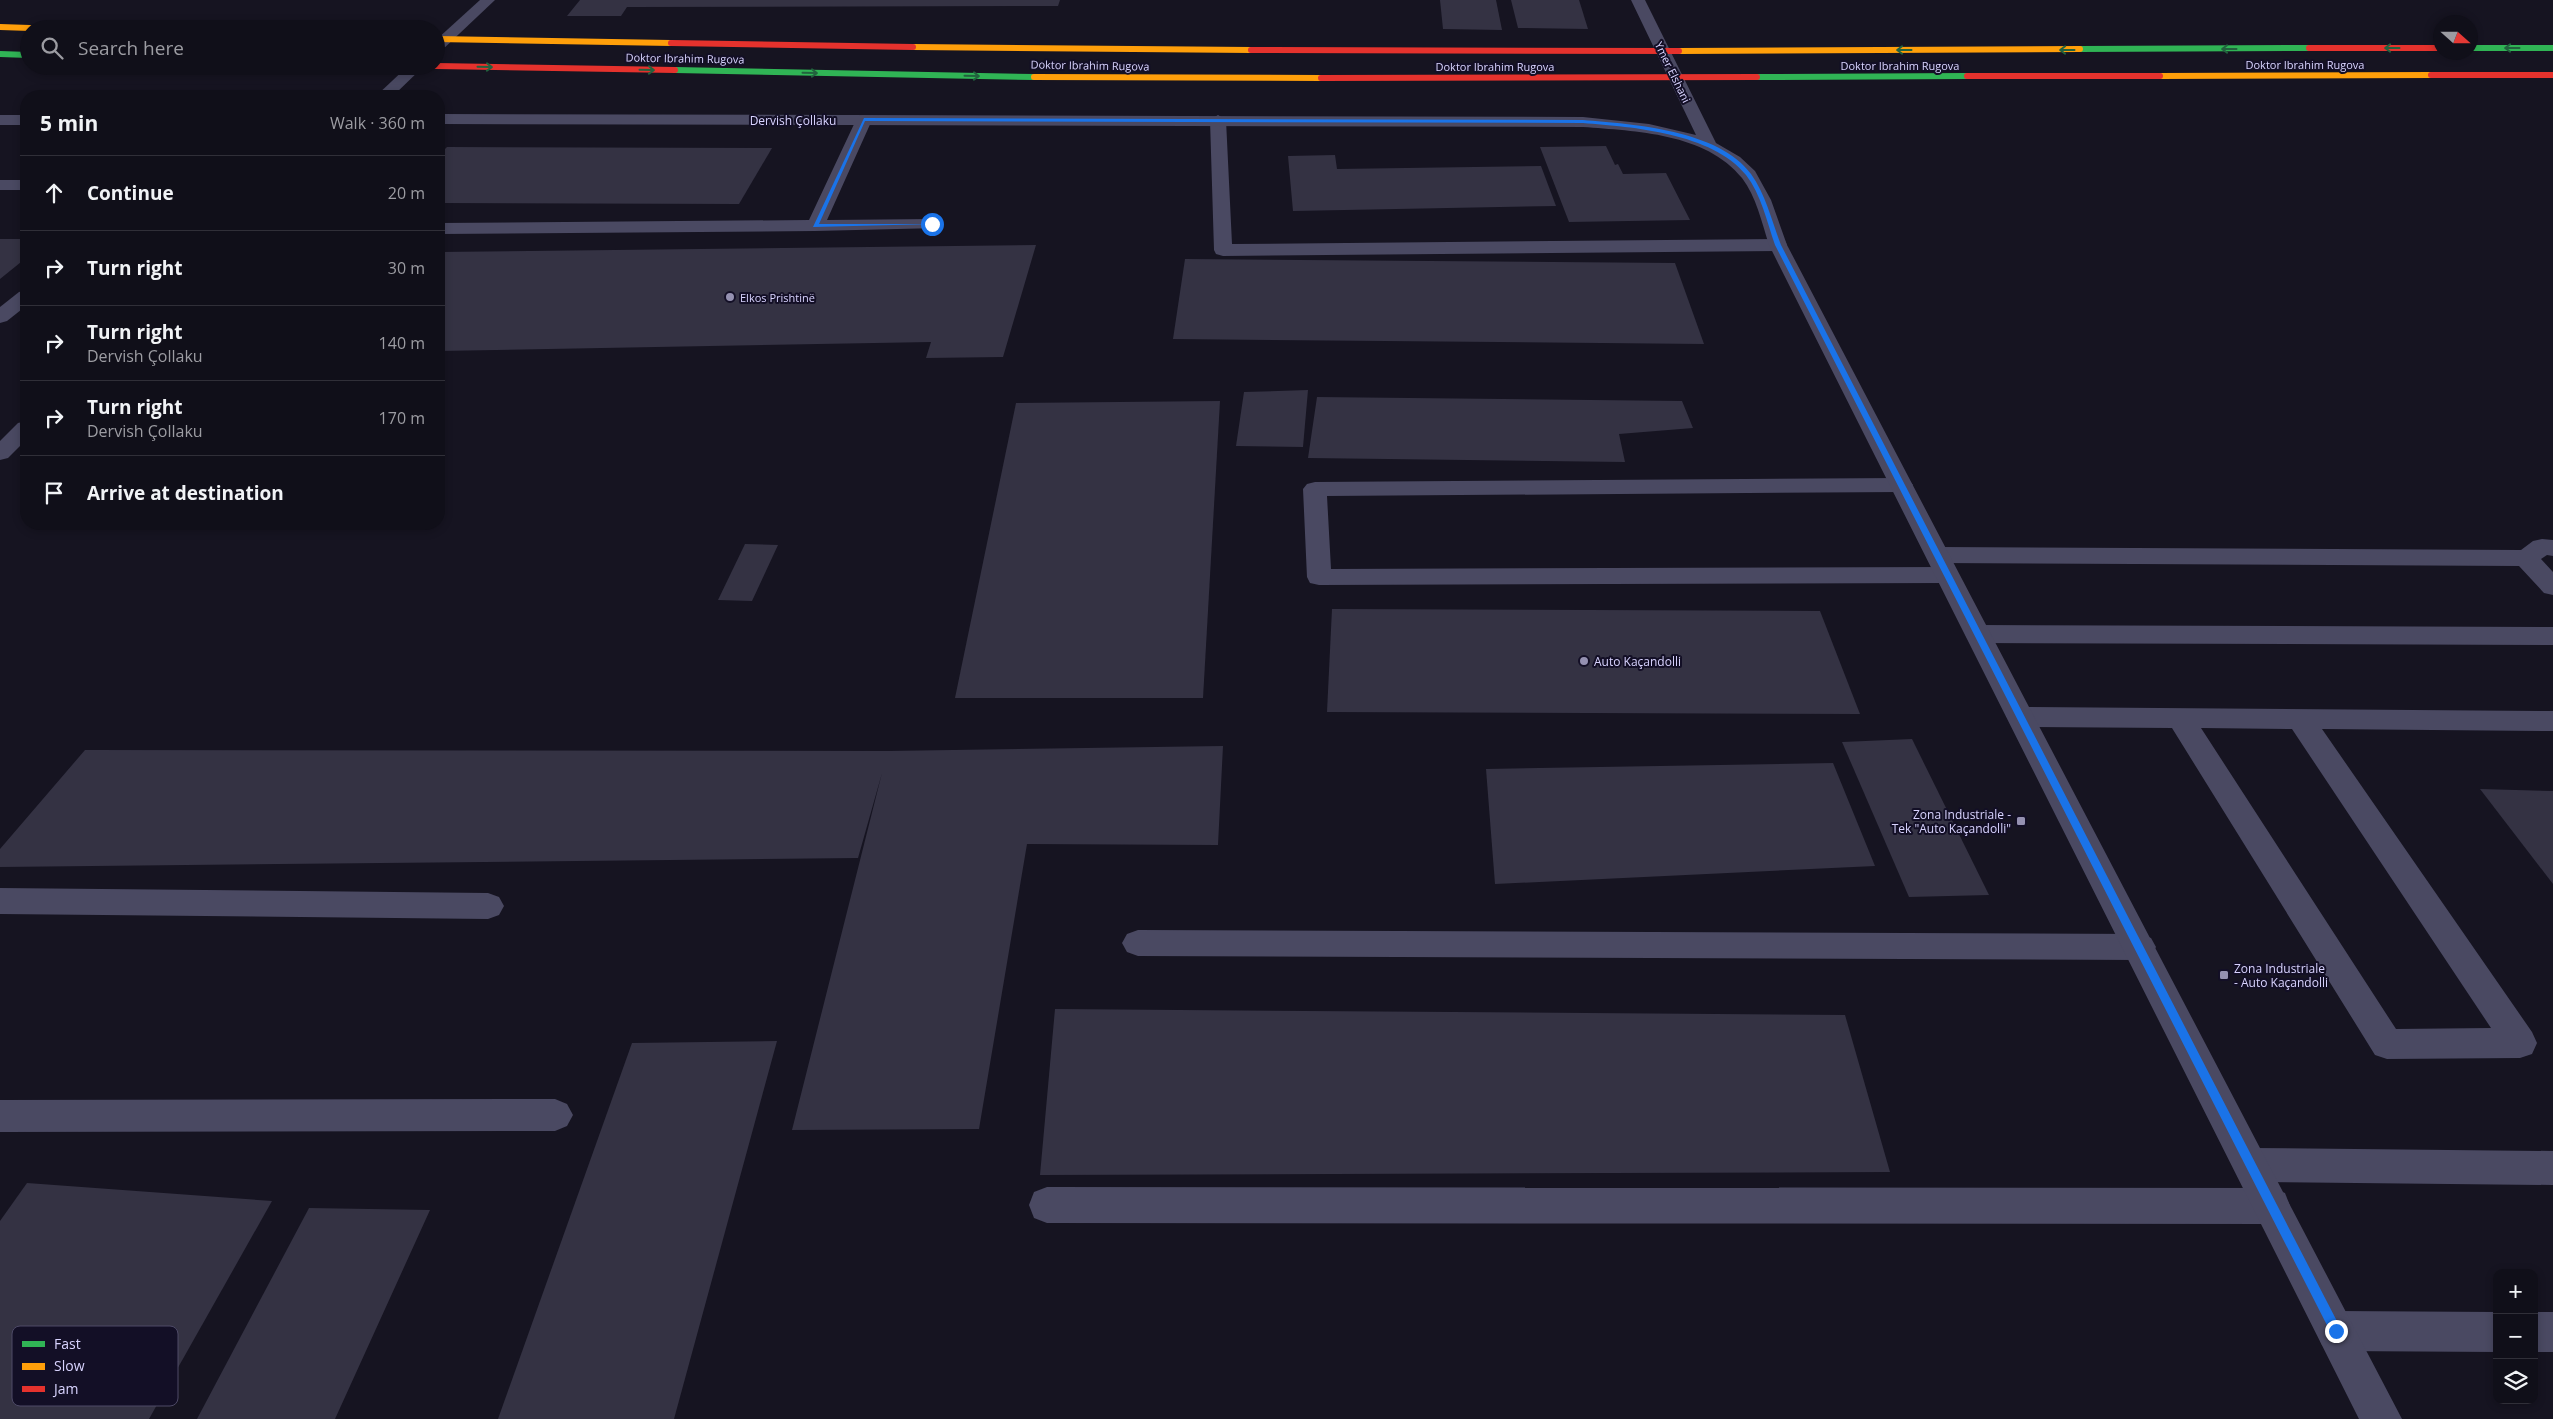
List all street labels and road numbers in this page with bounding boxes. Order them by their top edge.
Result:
street label: Ymer Elshani [1652,39,1694,105]
street label: Doktor Ibrahim Rugova [625,49,745,67]
street label: Doktor Ibrahim Rugova [1030,56,1150,74]
street label: Doktor Ibrahim Rugova [2246,57,2364,72]
street label: Doktor Ibrahim Rugova [1841,58,1959,73]
street label: Doktor Ibrahim Rugova [1436,59,1554,74]
street label: Dervish Çollaku [750,112,836,129]

